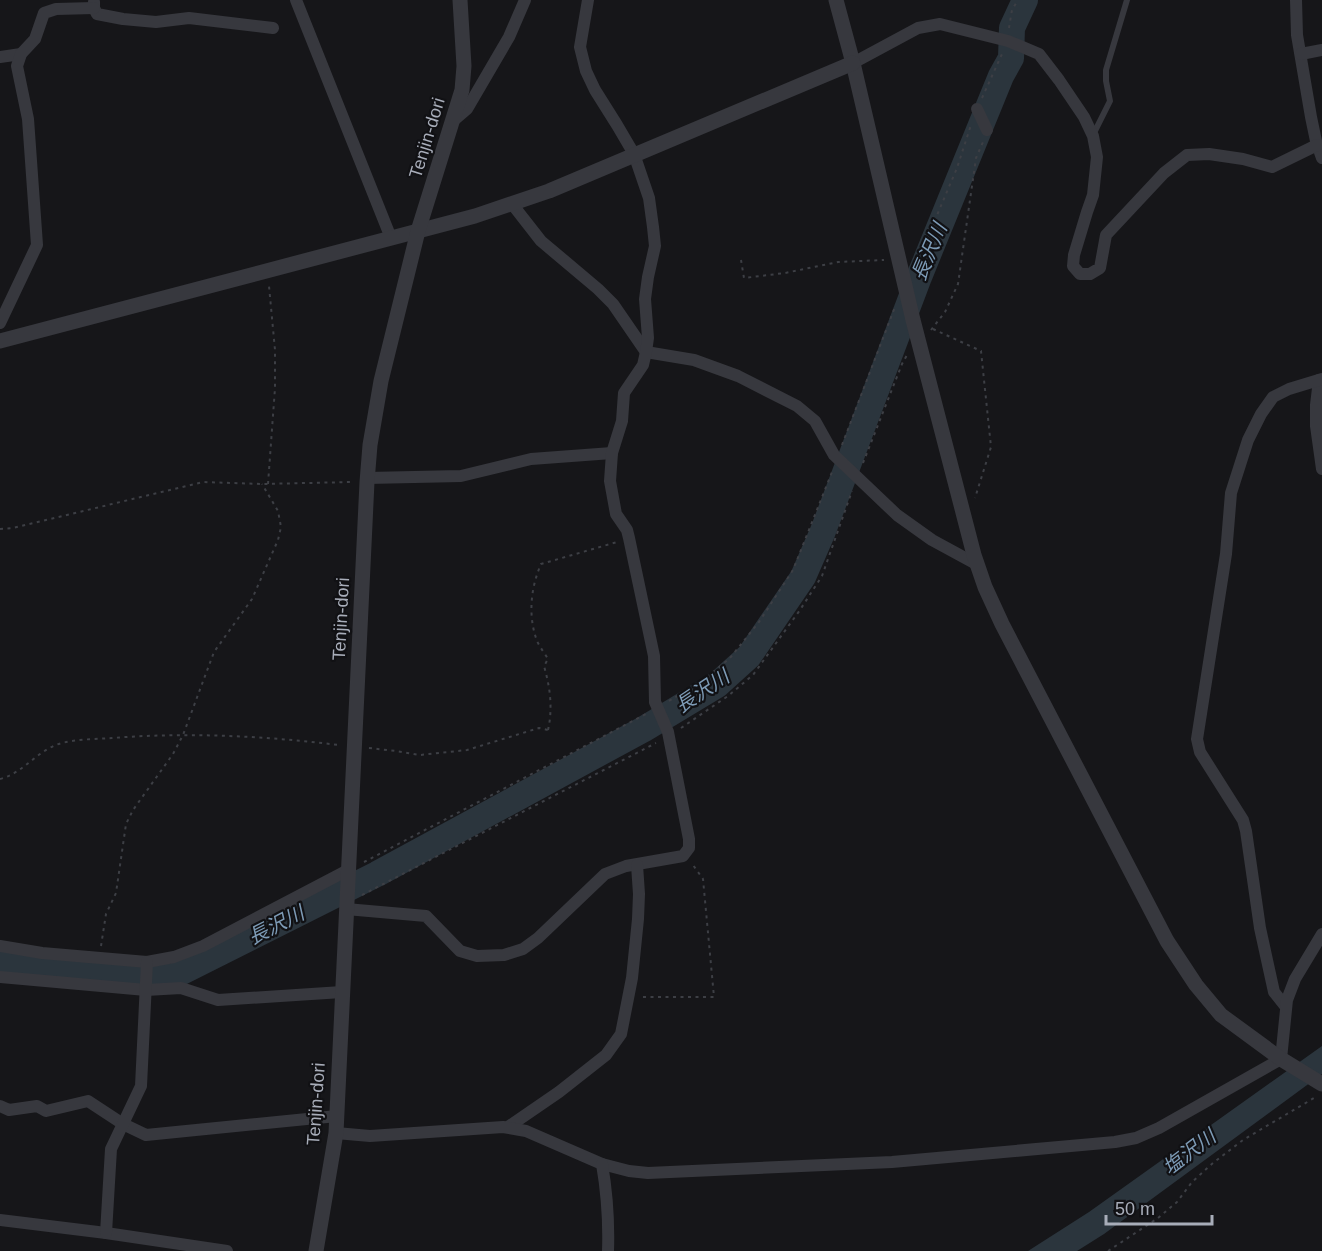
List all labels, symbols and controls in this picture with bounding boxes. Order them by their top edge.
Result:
street label: Tenjin-dori [405,95,449,181]
water label: 長沢川 [907,218,952,284]
street label: Tenjin-dori [329,577,353,661]
water label: 長沢川 [671,664,735,717]
water label: 長沢川 [244,901,310,948]
street label: Tenjin-dori [303,1062,329,1146]
water label: 塩沢川 [1158,1124,1221,1179]
scale bar [1106,1188,1212,1226]
text: 50 m [1115,1199,1155,1219]

